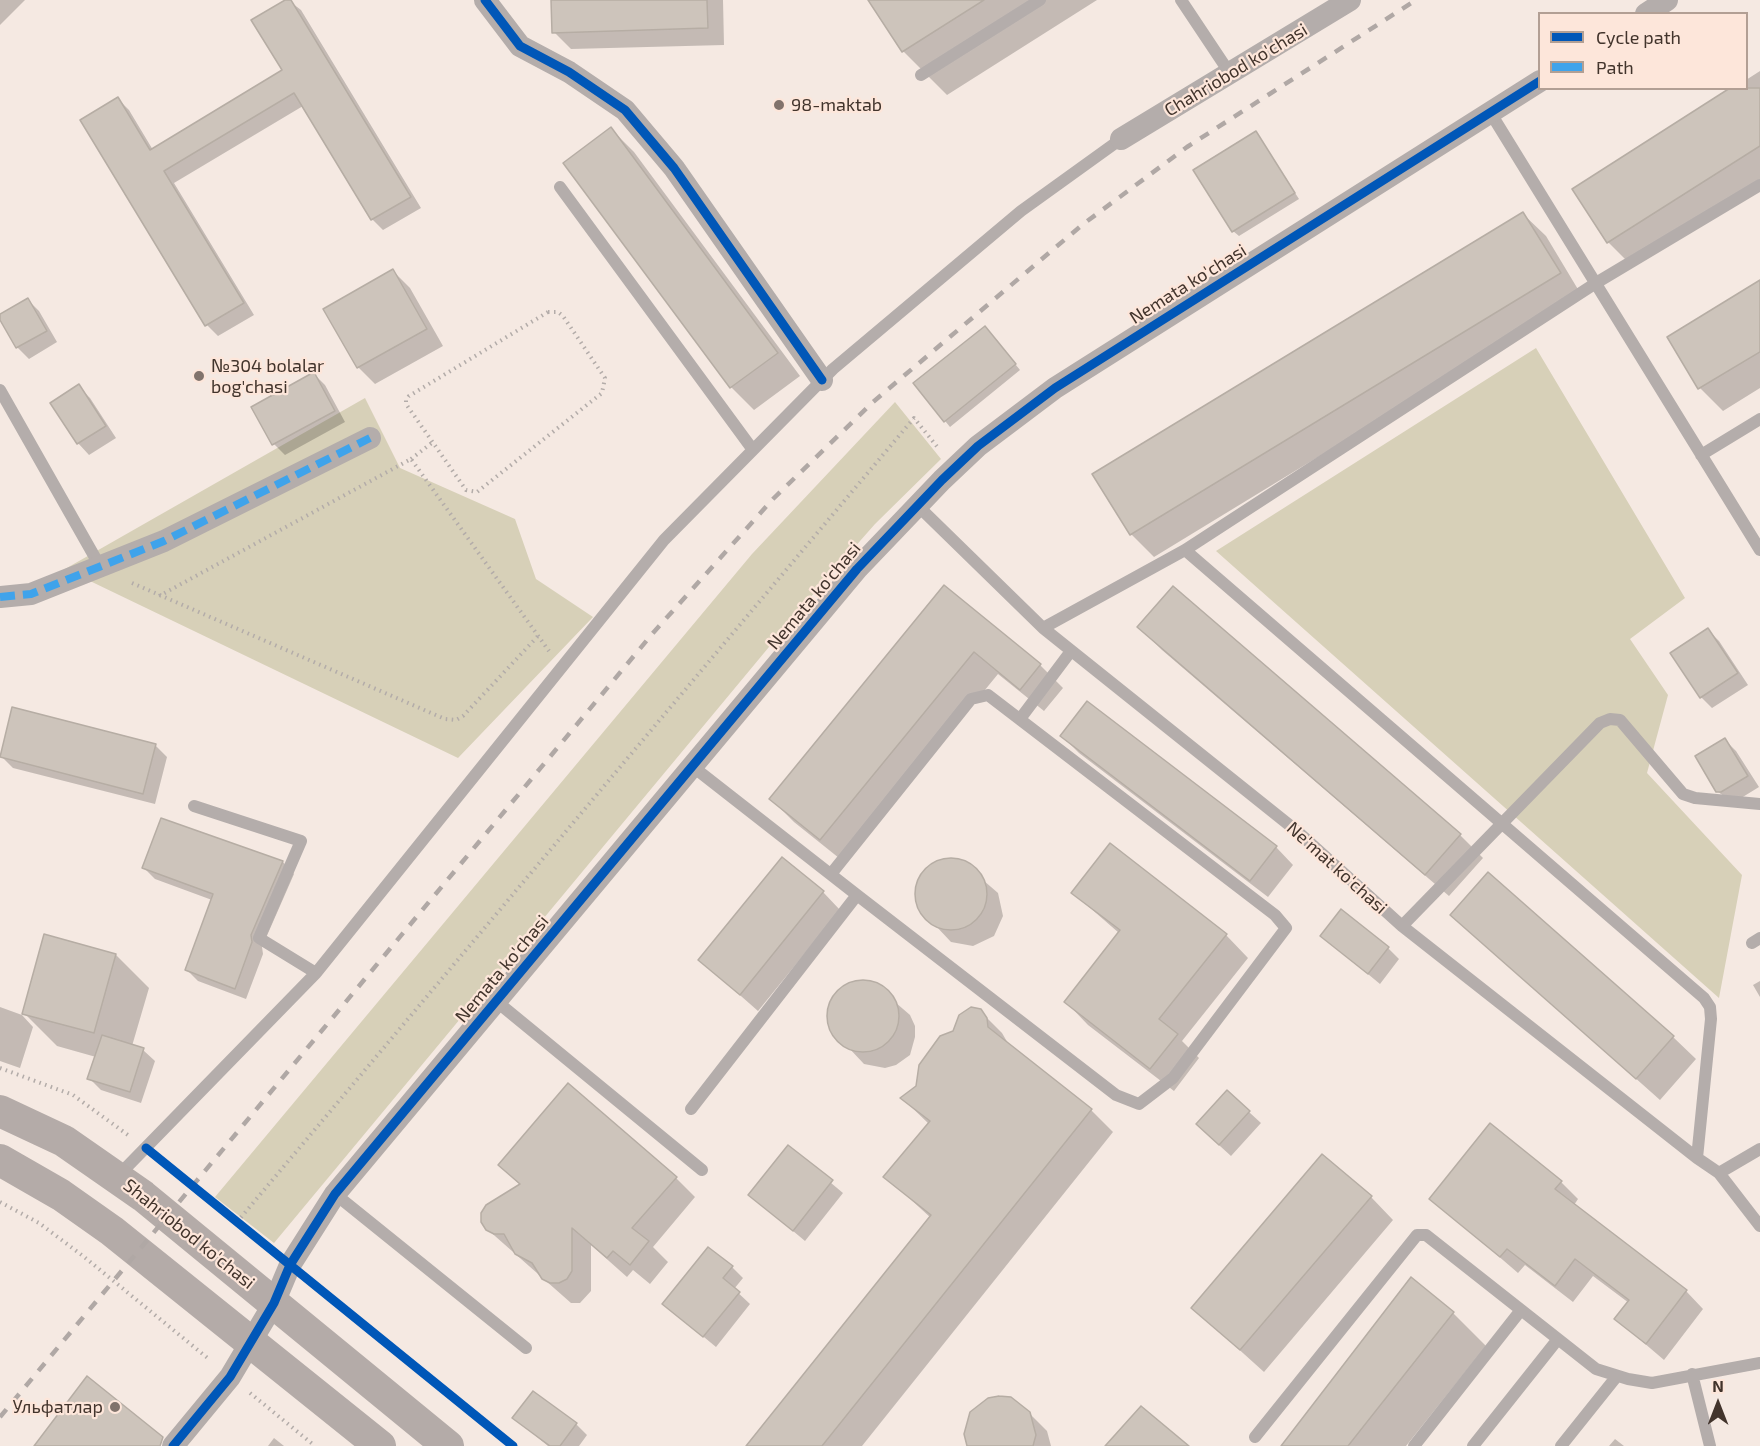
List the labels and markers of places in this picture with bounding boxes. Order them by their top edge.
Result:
place label: 98-maktab [791,94,882,116]
marker: 98-maktab [772,98,786,112]
place label: №304 bolalar bog'chasi [211,355,324,398]
marker: №304 bolalar bog'chasi [192,369,206,383]
place label: Ульфатлар [13,1396,103,1418]
marker: Ульфатлар [108,1400,122,1414]

